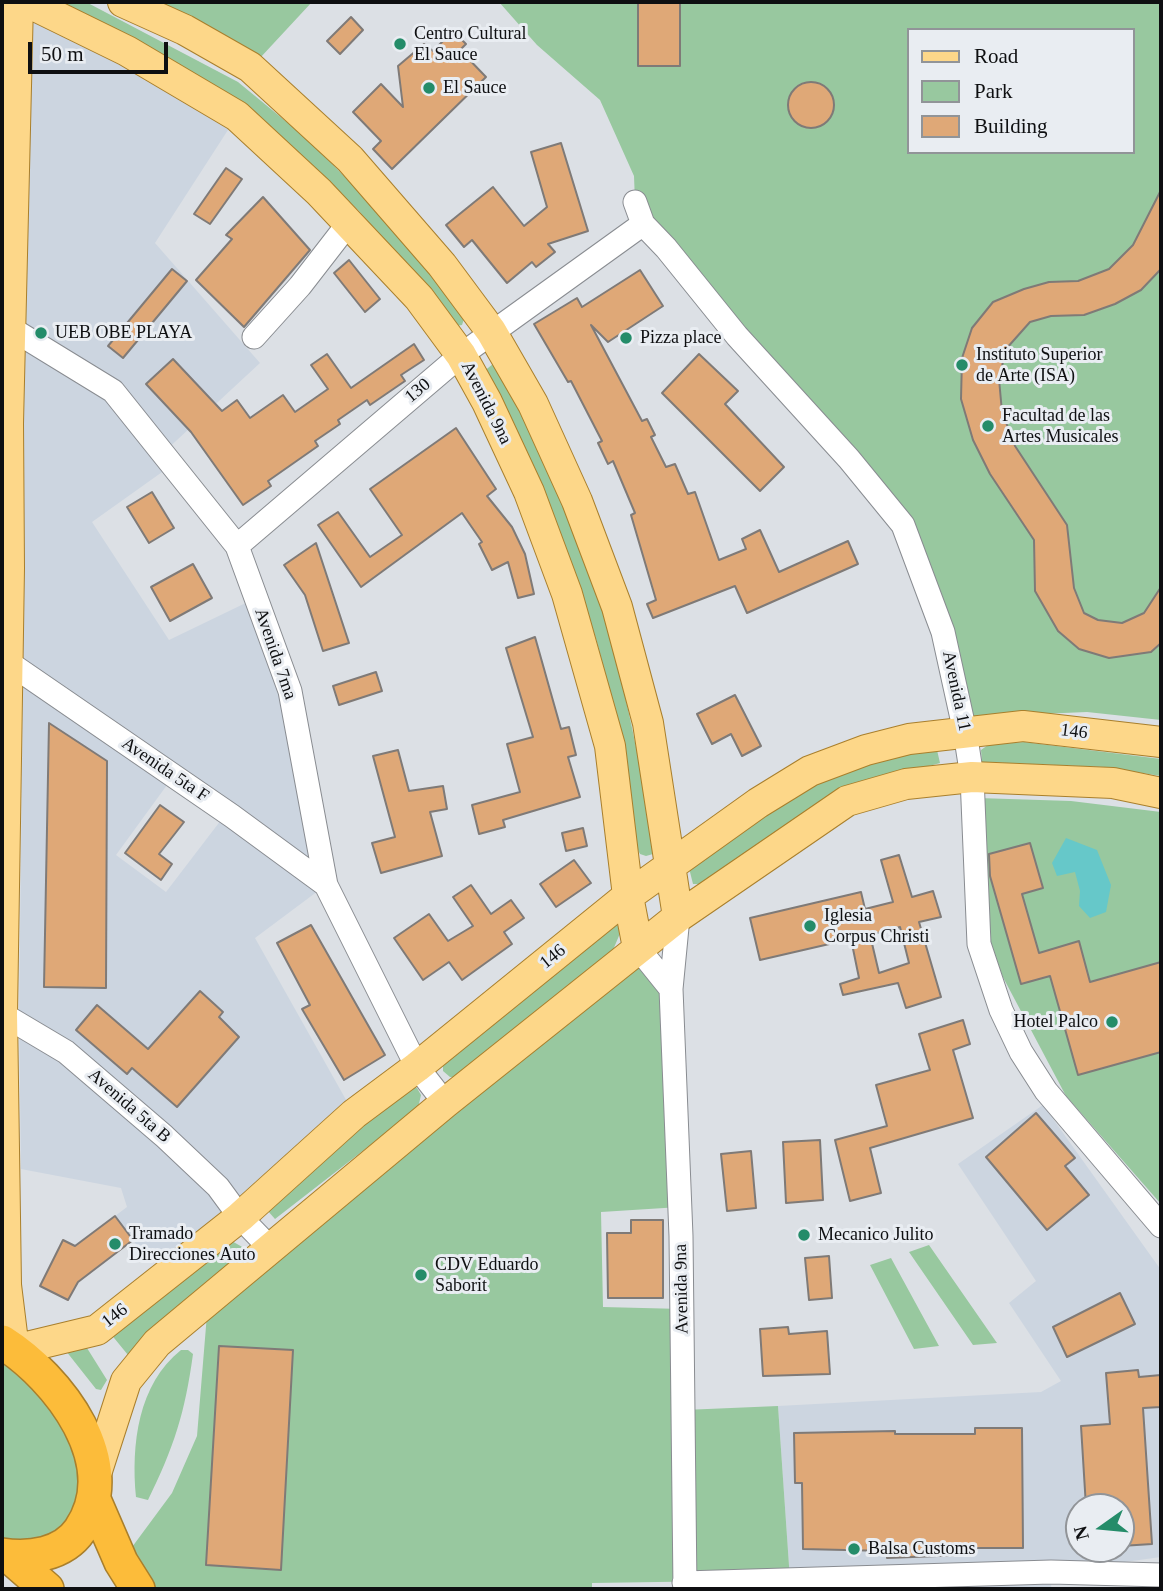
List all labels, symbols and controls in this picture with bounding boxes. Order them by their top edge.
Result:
place label: Centro Cultural El Sauce [414,23,526,66]
scale bar [32,28,172,72]
legend [908,28,1135,154]
marker: Centro Cultural El Sauce [392,36,408,52]
text: 50 m [41,42,84,66]
text: Road [974,44,1018,68]
place label: El Sauce [443,77,506,99]
text: Park [974,79,1013,103]
marker: El Sauce [421,80,437,96]
text: Building [974,114,1048,138]
place label: UEB OBE PLAYA [55,322,192,344]
marker: UEB OBE PLAYA [33,325,49,341]
place label: Pizza place [640,327,721,349]
marker: Pizza place [618,330,634,346]
place label: Instituto Superior de Arte (ISA) [976,344,1102,386]
marker: Instituto Superior de Arte (ISA) [954,357,970,373]
street label: Avenida 9na [456,358,516,448]
street label: 130 [401,374,435,408]
place label: Facultad de las Artes Musicales [1002,405,1118,448]
marker: Facultad de las Artes Musicales [980,418,996,434]
street label: Avenida 7ma [249,606,301,702]
street label: Avenida 11 [937,649,975,733]
street label: 146 [1059,720,1089,744]
street label: Avenida 5ta F [117,733,213,807]
place label: Iglesia Corpus Christi [824,905,930,948]
marker: Iglesia Corpus Christi [802,918,818,934]
street label: 146 [536,940,570,974]
place label: Hotel Palco [1014,1011,1098,1033]
marker: Hotel Palco [1104,1014,1120,1030]
street label: Avenida 5ta B [83,1064,175,1148]
place label: Tramado Direcciones Auto [129,1223,255,1266]
place label: Mecanico Julito [818,1224,933,1246]
marker: Mecanico Julito [796,1227,812,1243]
marker: Tramado Direcciones Auto [107,1236,123,1252]
street label: Avenida 9na [670,1244,694,1334]
place label: CDV Eduardo Saborit [435,1254,538,1296]
marker: CDV Eduardo Saborit [413,1267,429,1283]
street label: 146 [98,1299,132,1333]
north arrow [1065,1493,1135,1563]
text: N [1069,1524,1093,1542]
place label: Balsa Customs [868,1538,976,1560]
marker: Balsa Customs [846,1541,862,1557]

